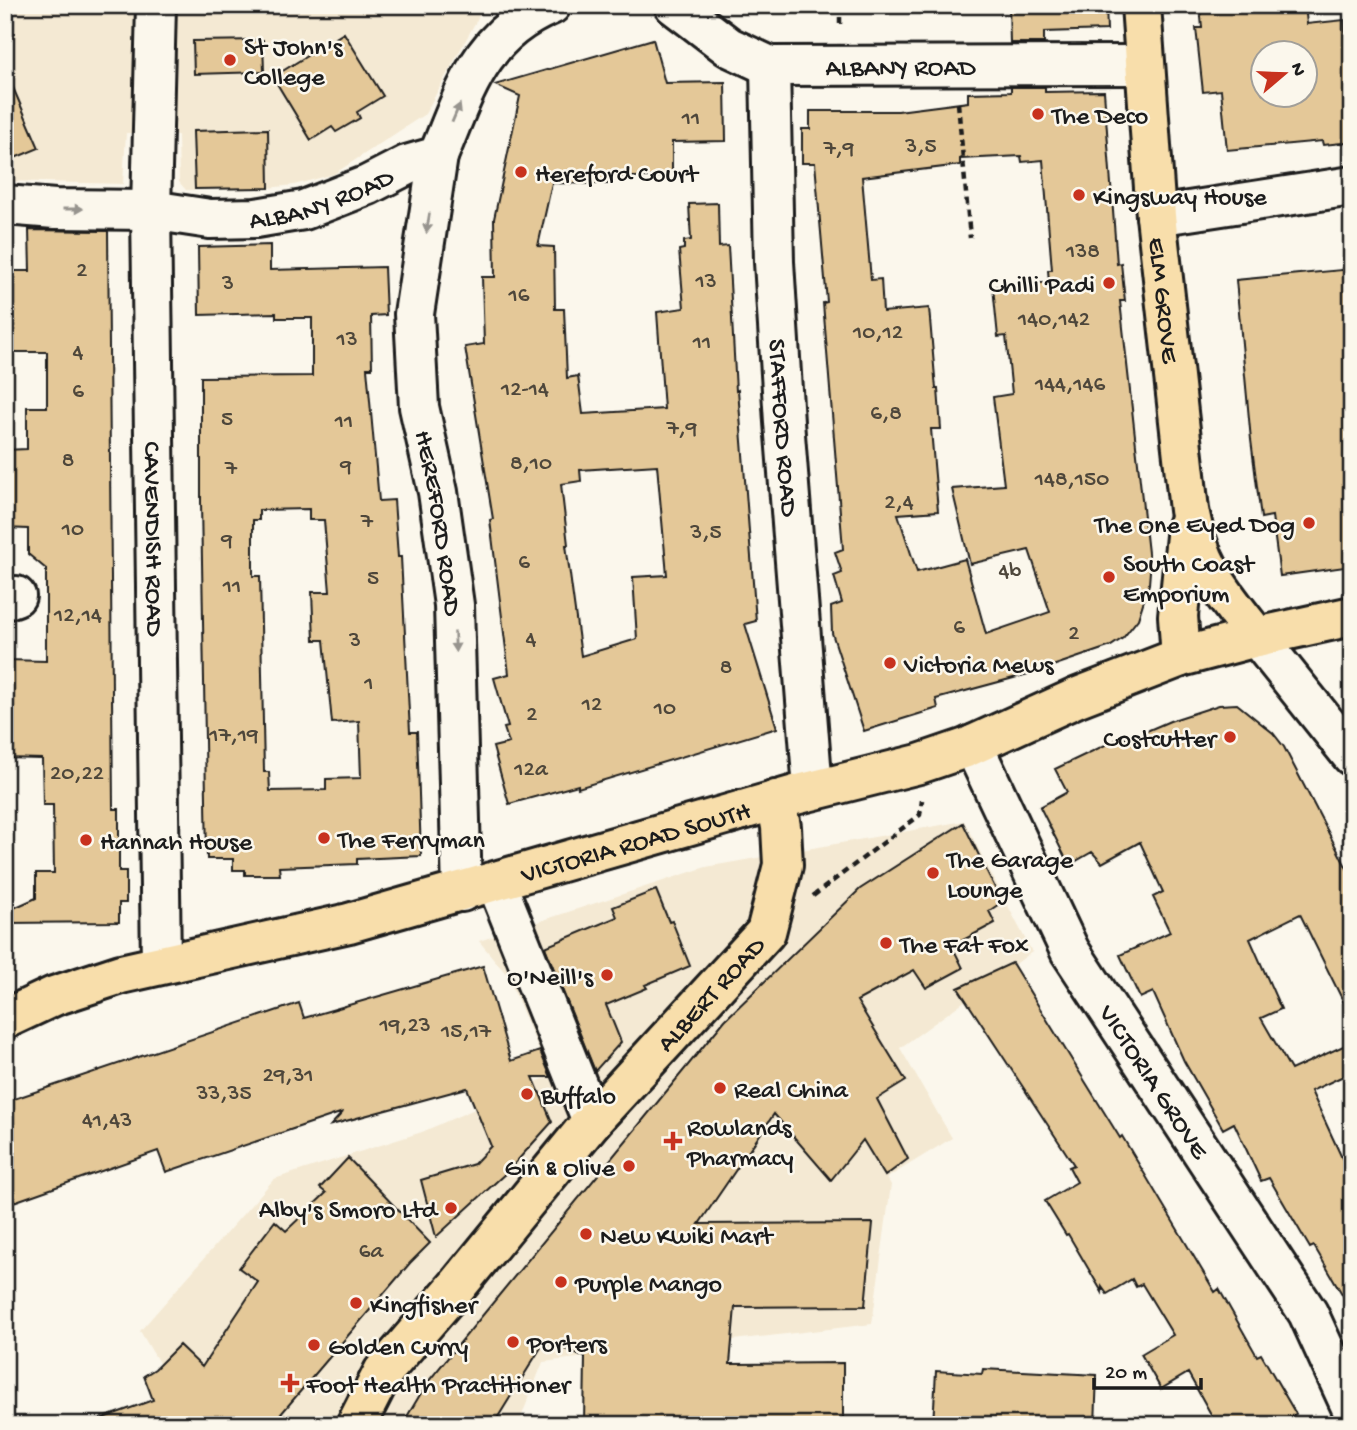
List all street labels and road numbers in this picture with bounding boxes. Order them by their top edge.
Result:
street label: ALBANY ROAD [825,54,976,86]
street label: ALBANY ROAD [247,163,400,239]
street label: ELM GROVE [1139,236,1183,366]
street label: STAFFORD ROAD [759,338,802,518]
street label: HEREFORD ROAD [405,428,465,617]
street label: CAVENDISH ROAD [134,441,168,637]
street label: VICTORIA ROAD SOUTH [517,798,755,893]
street label: ALBERT ROAD [652,932,774,1060]
street label: VICTORIA GROVE [1089,999,1214,1167]

